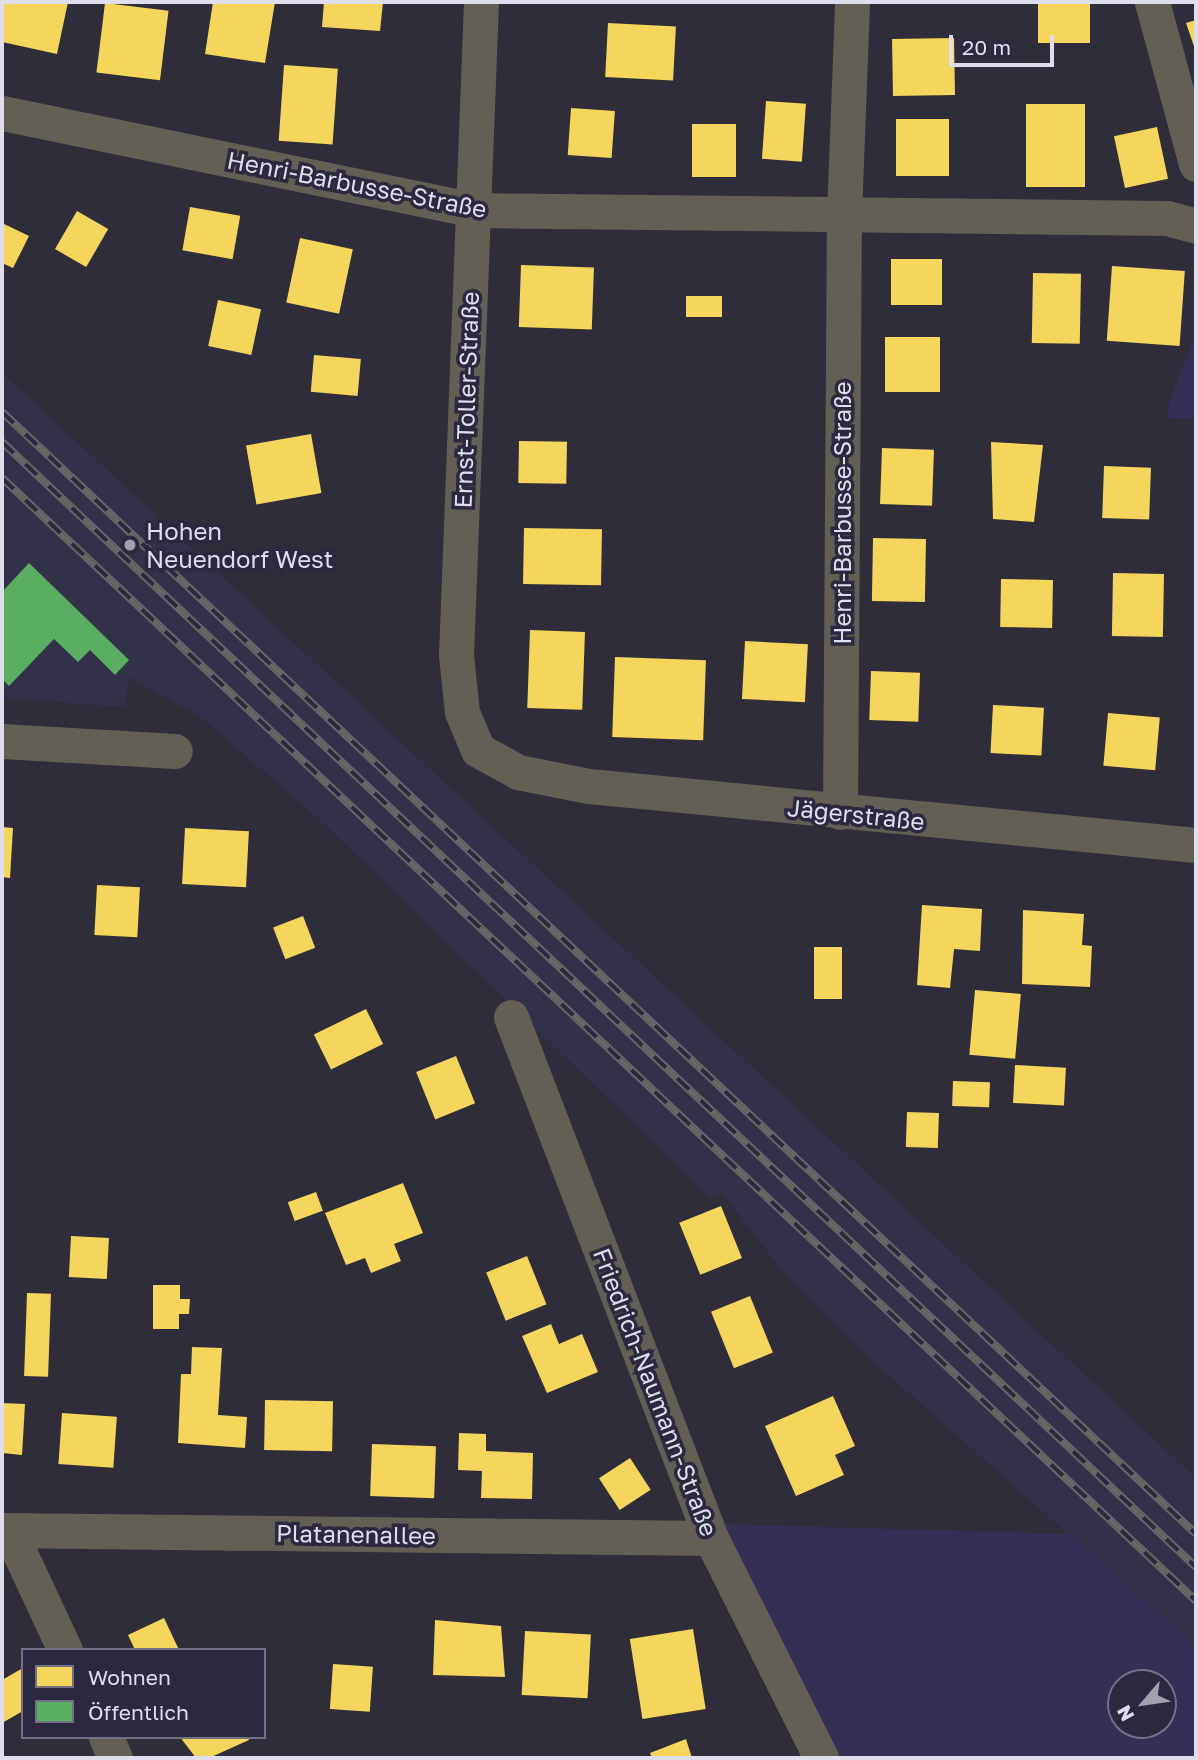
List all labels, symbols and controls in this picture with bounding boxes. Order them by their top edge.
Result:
scale bar [953,21,1058,65]
text: 20 m [962,34,1011,60]
street label: Henri-Barbusse-Straße [225,145,489,223]
street label: Ernst-Toller-Straße [448,291,484,509]
street label: Henri-Barbusse-Straße [828,381,856,645]
place label: Hohen Neuendorf West [146,517,333,573]
marker: Hohen Neuendorf West [120,535,140,555]
street label: Jägerstraße [786,792,926,836]
street label: Friedrich-Naumann-Straße [588,1244,724,1540]
street label: Platanenallee [276,1518,436,1550]
legend [21,1648,266,1739]
text: Wohnen [88,1664,171,1690]
north arrow [1107,1669,1177,1739]
text: Öffentlich [88,1699,189,1725]
text: N [1111,1702,1139,1725]

